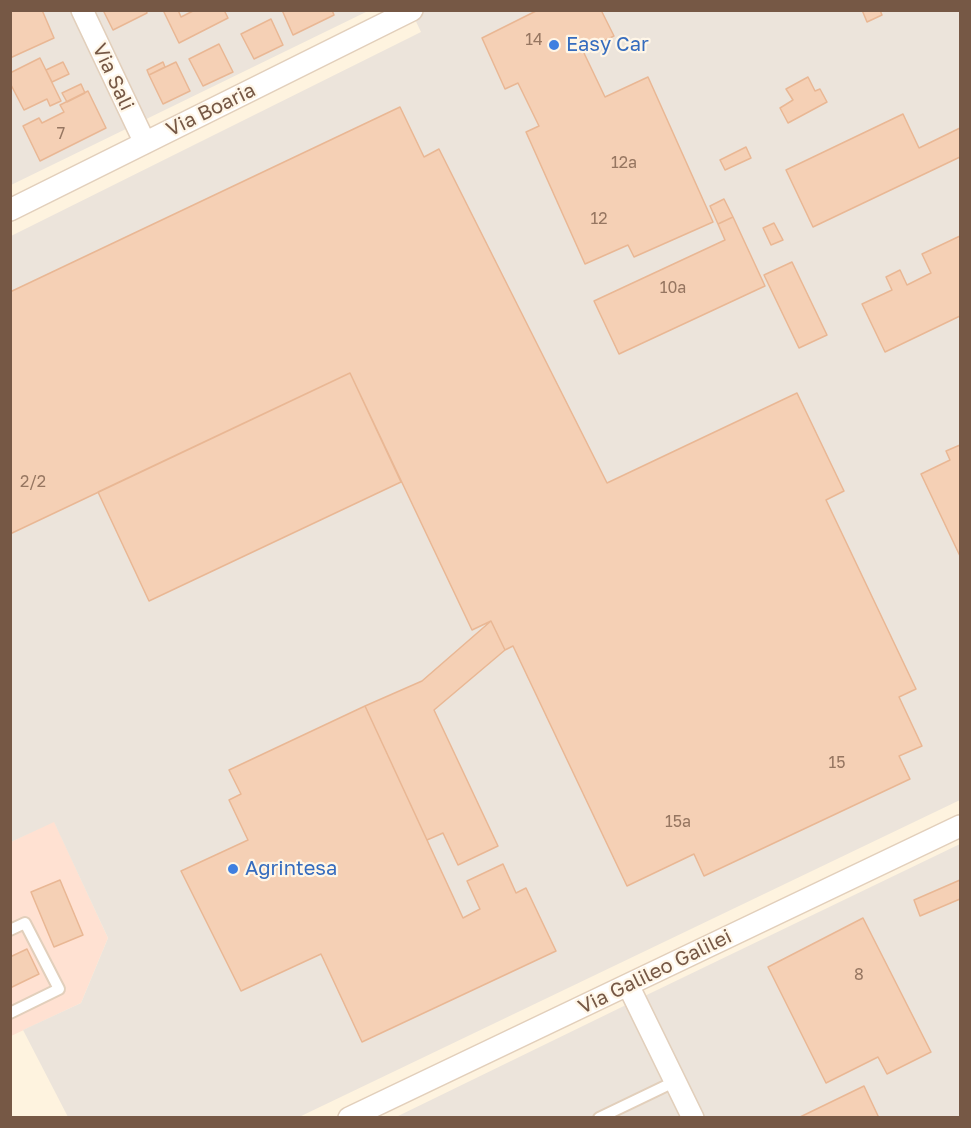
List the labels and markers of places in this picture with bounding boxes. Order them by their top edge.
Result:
place label: Easy Car [566,33,649,57]
marker: Easy Car [547,38,561,52]
place label: Agrintesa [245,857,337,881]
marker: Agrintesa [226,862,240,876]

